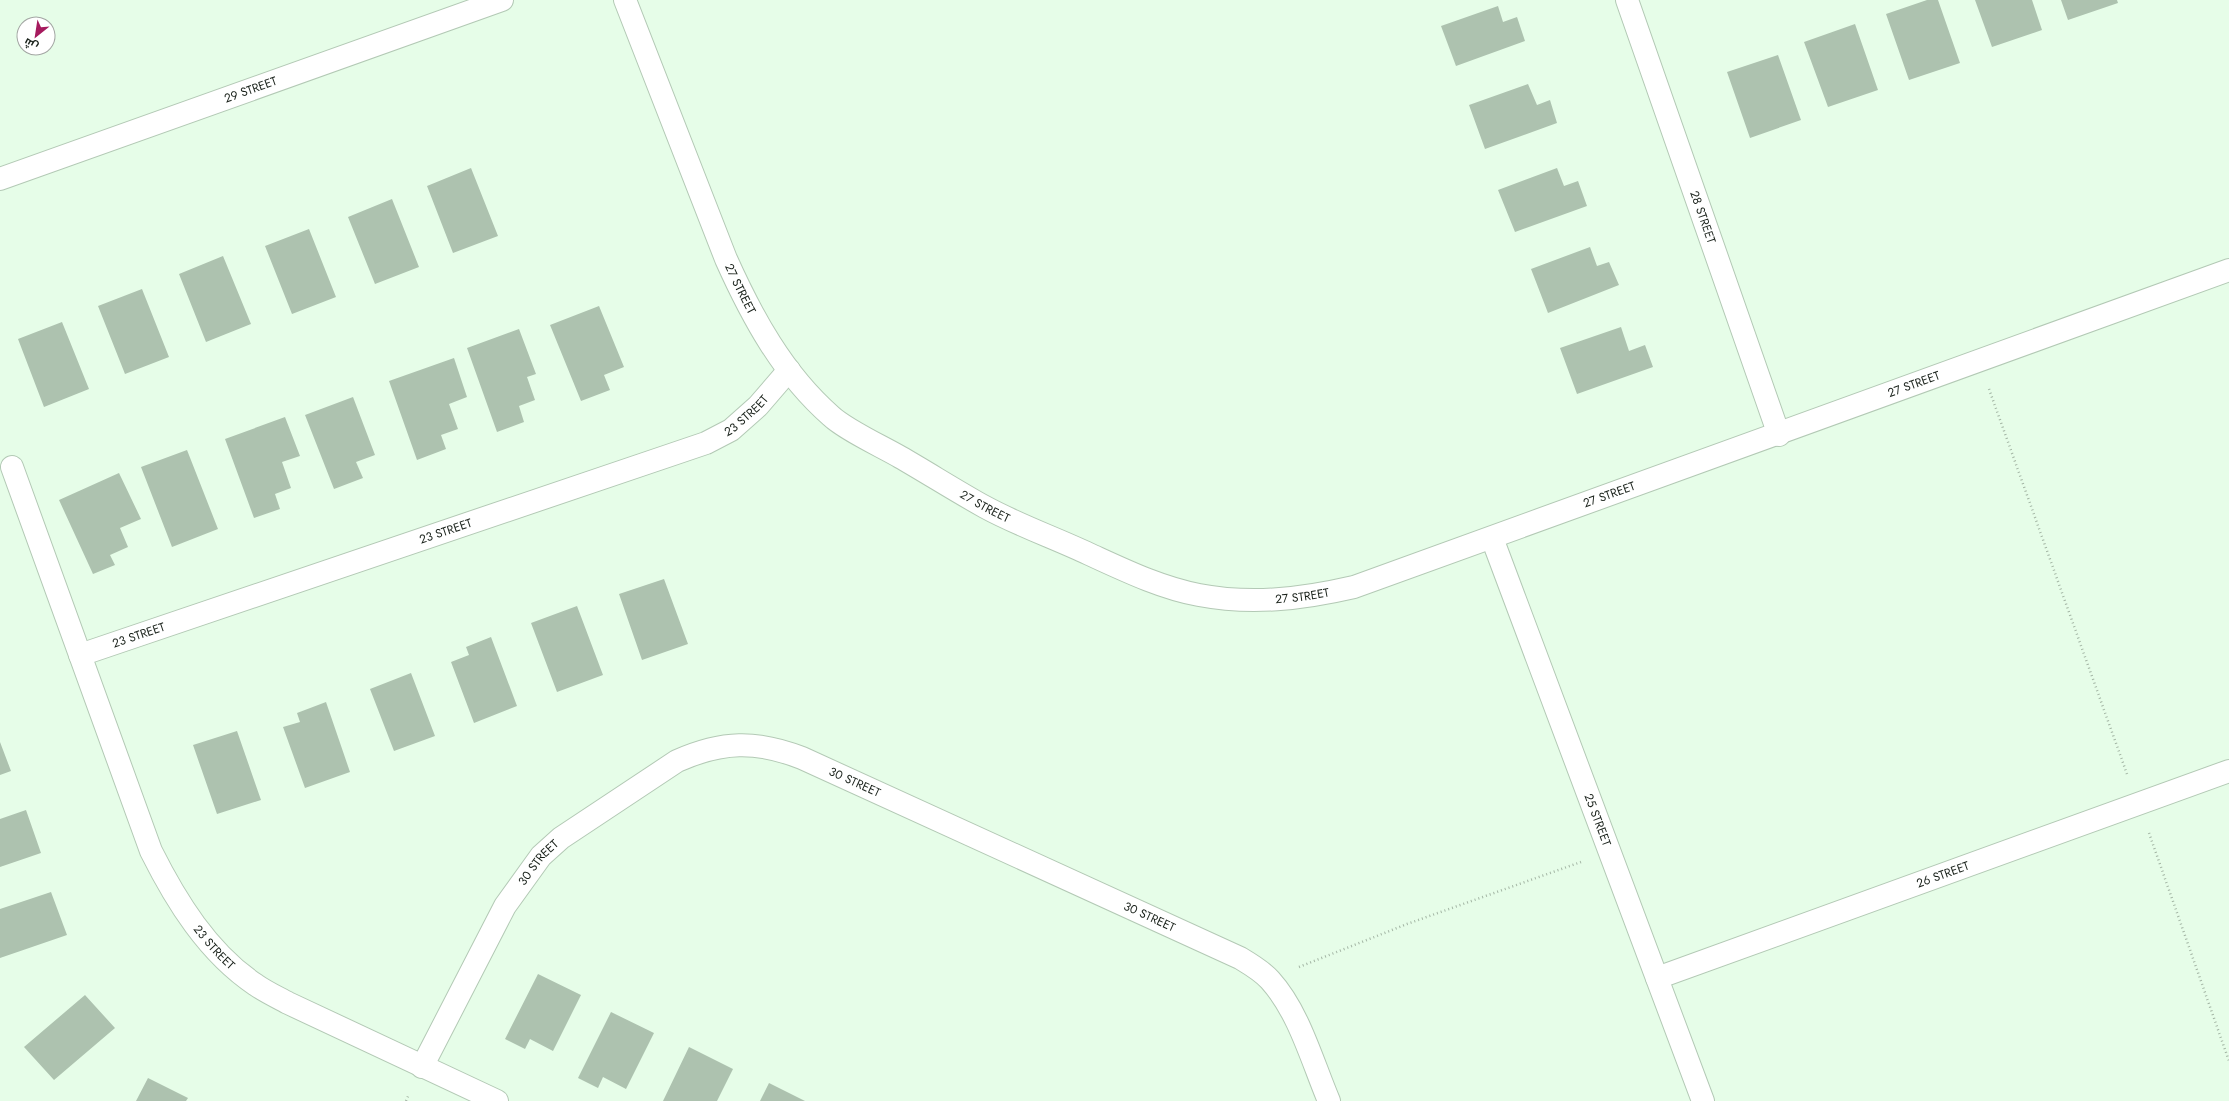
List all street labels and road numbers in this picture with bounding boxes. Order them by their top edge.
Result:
street label: 29 STREET [222,72,280,107]
street label: 28 STREET [1685,188,1721,246]
street label: 27 STREET [720,261,761,318]
street label: 27 STREET [1885,366,1943,402]
street label: 23 STREET [721,391,773,441]
street label: 27 STREET [1581,477,1638,512]
street label: 27 STREET [956,486,1013,527]
street label: 23 STREET [417,514,475,548]
street label: 27 STREET [1275,583,1331,608]
street label: 23 STREET [110,618,168,652]
street label: 30 STREET [826,762,884,802]
street label: 25 STREET [1580,791,1616,849]
street label: 30 STREET [514,835,563,889]
street label: 26 STREET [1914,857,1972,892]
street label: 30 STREET [1121,897,1179,936]
street label: 23 STREET [189,921,239,974]

